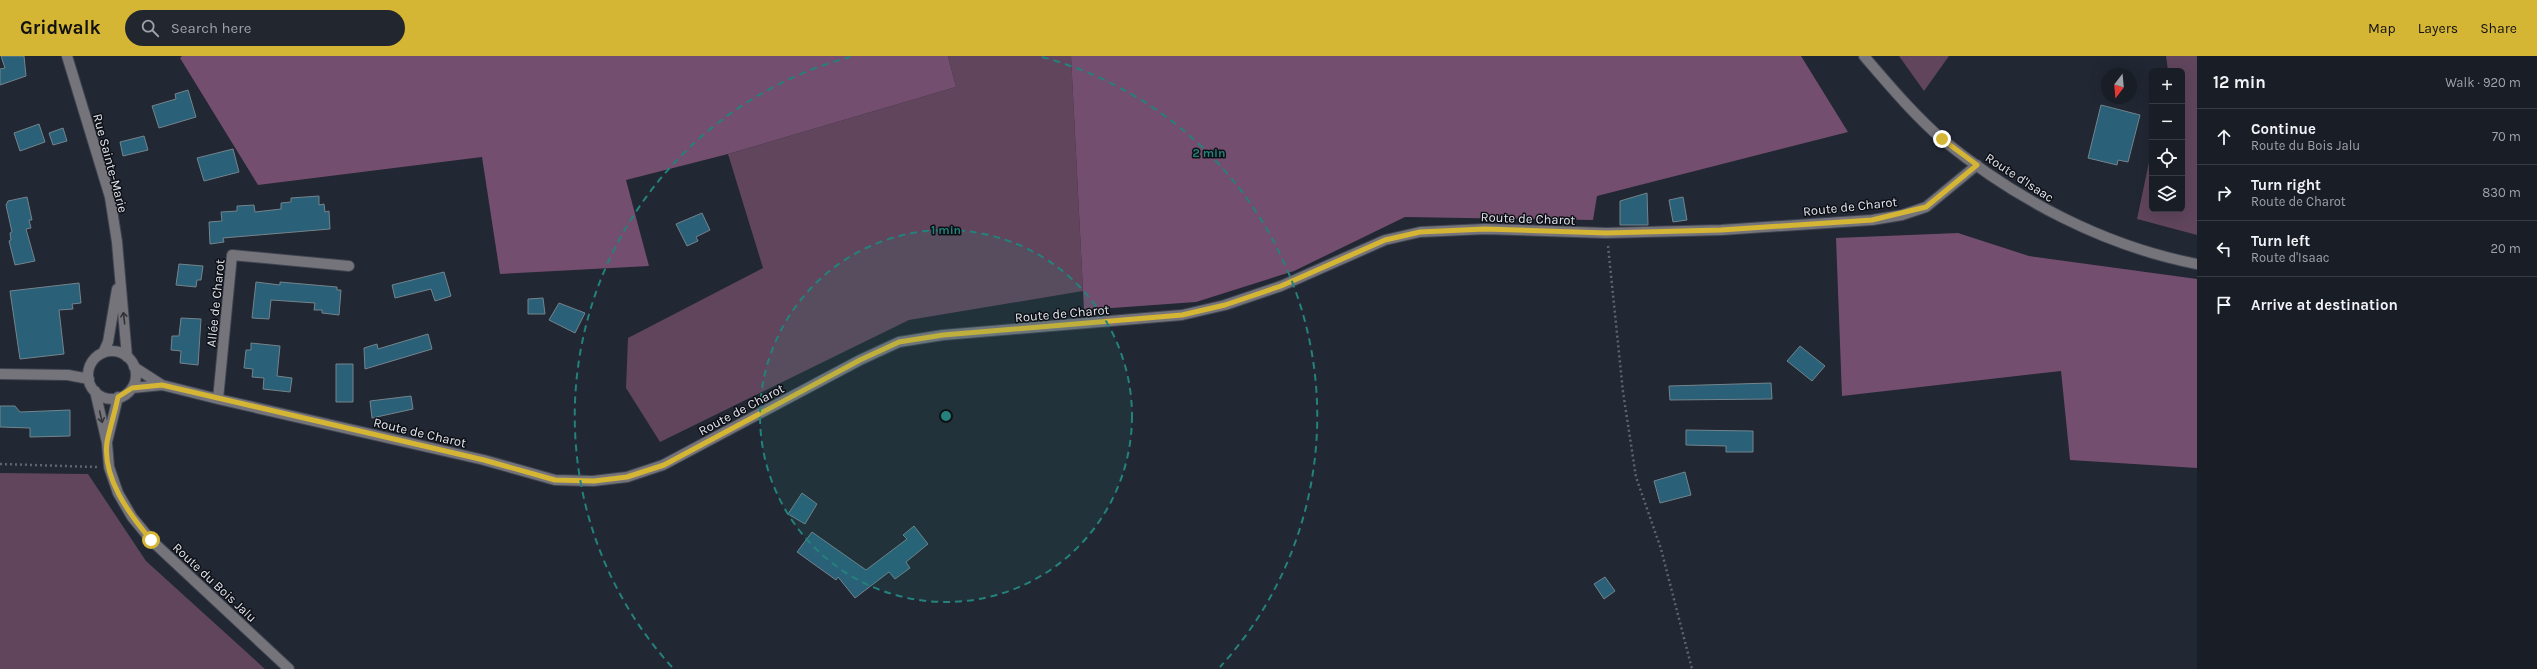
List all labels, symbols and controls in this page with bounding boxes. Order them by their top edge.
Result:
search box [125,10,405,46]
text: Gridwalk [20,17,101,39]
icon: search [139,17,161,39]
text: Search here [171,19,251,37]
text: Map [2368,20,2396,37]
text: Layers [2418,20,2458,37]
text: Share [2480,20,2517,37]
north arrow [2101,68,2137,104]
map controls [2149,68,2185,212]
button: + [2149,68,2185,104]
text: 12 min [2213,72,2266,92]
text: Walk · 920 m [2445,75,2521,90]
button: − [2149,104,2185,140]
street label: Rue Sainte-Marie [90,112,131,215]
text: Continue [2251,120,2316,138]
icon: ahead [2213,126,2235,148]
text: 70 m [2492,129,2521,144]
route end [1933,130,1951,148]
text: Route du Bois Jalu [2251,138,2360,153]
button: locate [2149,140,2185,176]
text: 2 min [1192,146,1226,160]
street label: Route d'Isaac [1983,150,2057,205]
button: layers [2149,176,2185,212]
text: Turn right [2251,176,2321,194]
icon: right [2213,182,2235,204]
text: 830 m [2482,185,2521,200]
street label: Route de Charot [1802,194,1898,219]
text: Route de Charot [2251,194,2346,209]
street label: Route de Charot [1480,209,1576,228]
text: 1 min [931,223,961,237]
text: Turn left [2251,232,2310,250]
icon: left [2213,238,2235,260]
text: 20 m [2491,241,2521,256]
text: Route d'Isaac [2251,250,2330,265]
street label: Allée de Charot [203,258,228,348]
icon: arrive [2213,294,2235,316]
text: Arrive at destination [2251,296,2398,314]
street label: Route de Charot [1014,302,1110,325]
one-way arrow [121,312,128,325]
street label: Route de Charot [696,381,787,438]
centre of rings [939,409,953,423]
one-way arrow [97,410,105,423]
street label: Route de Charot [372,415,468,450]
route start [142,531,160,549]
street label: Route du Bois Jalu [170,540,260,625]

